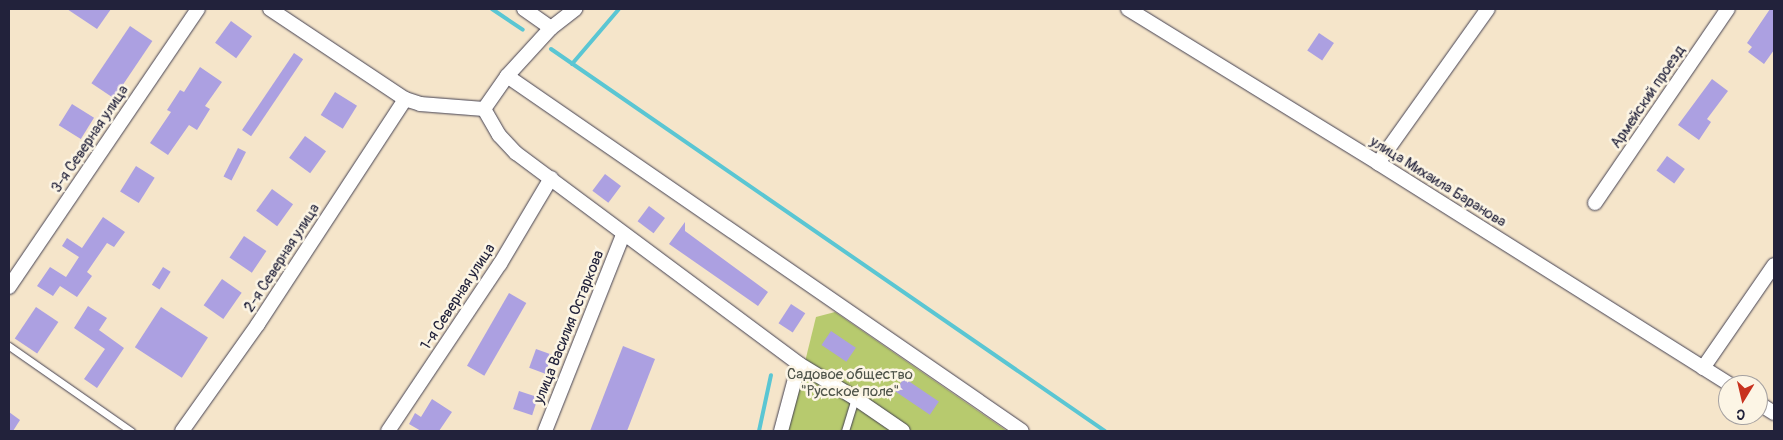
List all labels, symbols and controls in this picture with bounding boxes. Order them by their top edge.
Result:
street label: Армейский проезд [1607,42,1689,152]
street label: 3-я Северная улица [47,82,133,196]
street label: улица Михаила Баранова [1367,133,1509,231]
street label: 2-я Северная улица [240,200,324,316]
street label: 1-я Северная улица [417,240,499,354]
street label: улица Василия Остаркова [530,248,608,406]
park label: Садовое общество "Русское поле" [787,365,913,400]
north arrow [1718,375,1768,425]
text: С [1735,405,1746,423]

